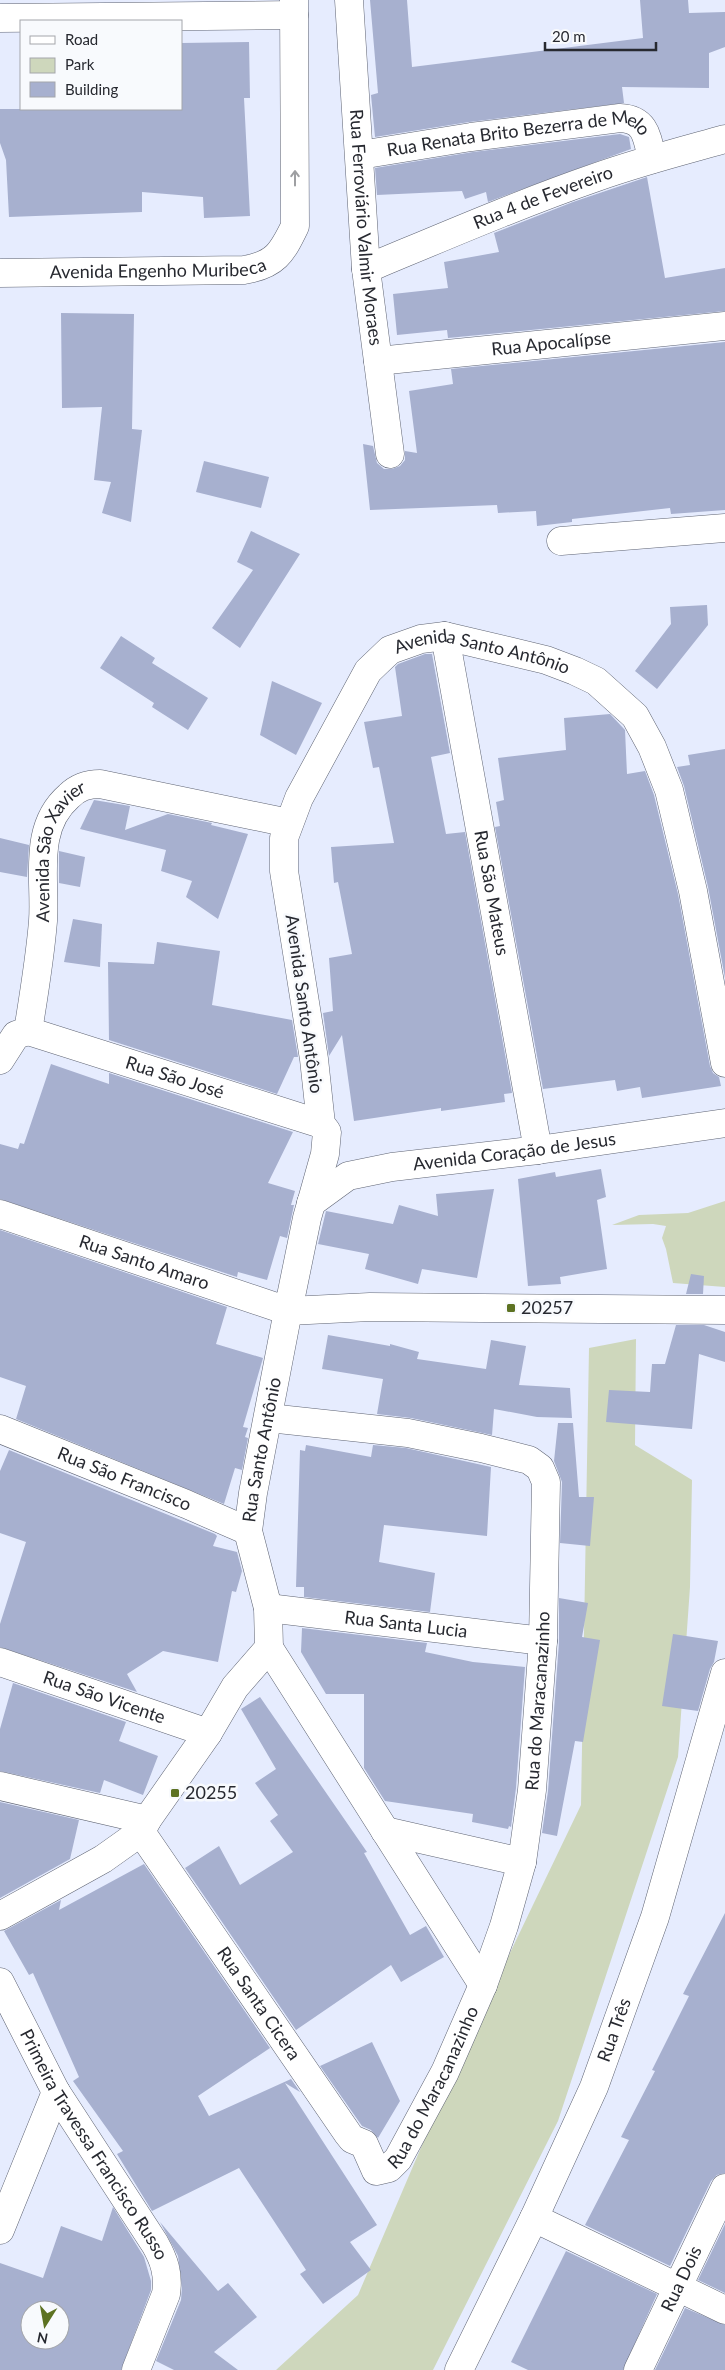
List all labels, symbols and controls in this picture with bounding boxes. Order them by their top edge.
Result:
legend [20,20,182,110]
scale bar [545,20,656,52]
text: 20 m [552,27,586,45]
text: Road [65,30,98,48]
text: Park [65,55,95,73]
text: Building [65,80,118,98]
street label: Rua Renata Brito Bezerra de Melo [385,105,656,160]
street label: Rua Ferroviário Valmir Moraes [346,108,388,347]
street label: Rua 4 de Fevereiro [470,160,615,233]
one-way arrow [290,170,300,186]
street label: Avenida Engenho Muribeca [50,253,269,282]
street label: Rua Apocalípse [490,326,612,360]
street label: Avenida Santo Antônio [391,624,573,678]
street label: Avenida São Xavier [31,775,89,923]
street label: Rua São Mateus [470,828,515,957]
street label: Avenida Santo Antônio [282,913,328,1095]
street label: Rua São José [123,1051,227,1103]
street label: Avenida Coração de Jesus [412,1127,617,1174]
street label: Rua Santo Amaro [76,1229,212,1294]
place label: 20257 [521,1296,573,1318]
marker: 20257 [505,1302,517,1314]
street label: Rua Santo Antônio [237,1375,285,1524]
street label: Rua São Francisco [55,1441,195,1515]
street label: Rua Santa Lucia [343,1605,469,1642]
street label: Rua do Maracanazinho [520,1611,554,1791]
street label: Rua São Vicente [40,1666,168,1728]
place label: 20255 [185,1781,237,1803]
marker: 20255 [169,1787,181,1799]
street label: Rua Santa Cicera [213,1942,306,2064]
street label: Rua Três [592,1995,635,2065]
street label: Rua do Maracanazinho [382,2002,482,2173]
street label: Primeira Travessa Francisco Russo [16,2025,173,2263]
street label: Rua Dois [656,2242,706,2315]
north arrow [20,2300,70,2350]
text: N [36,2329,49,2348]

